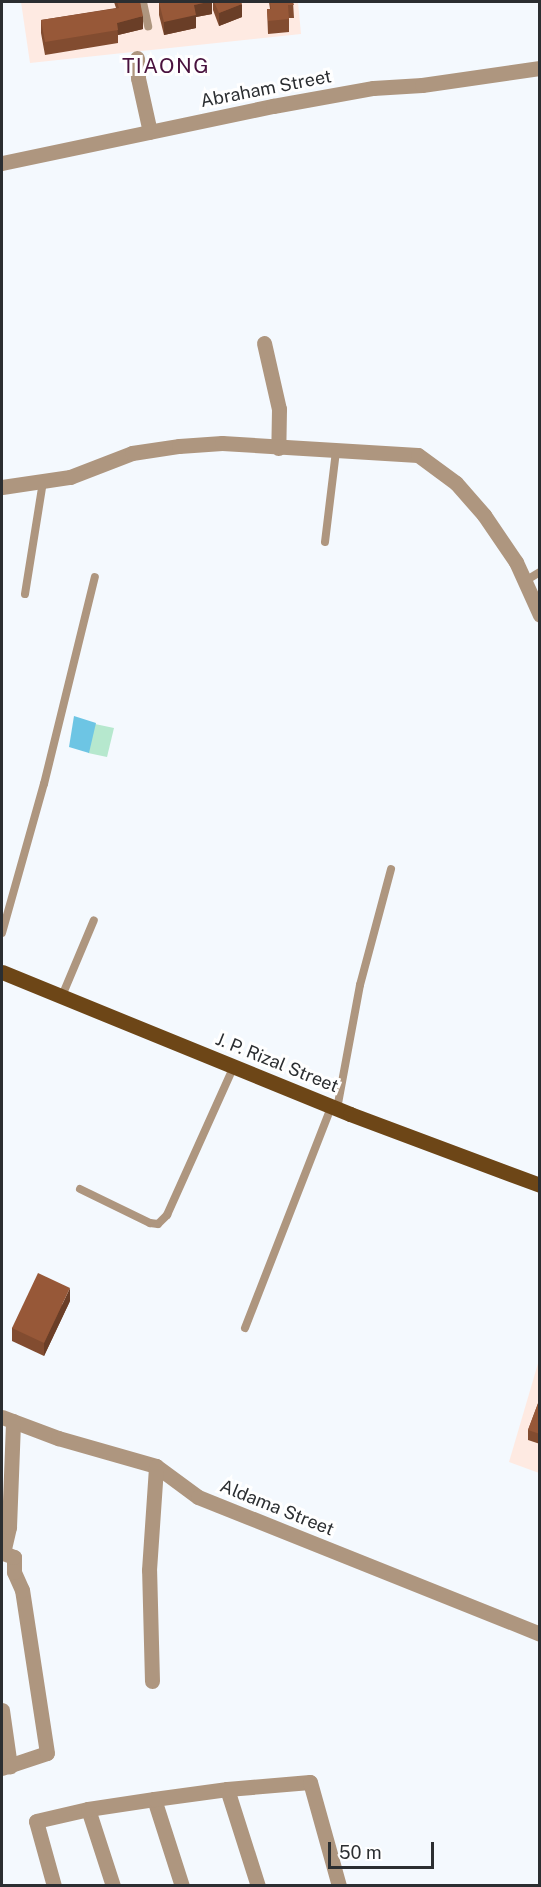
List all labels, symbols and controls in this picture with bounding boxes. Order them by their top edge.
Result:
district label: TIAONG [122,53,210,79]
street label: Abraham Street [199,66,333,112]
street label: J. P. Rizal Street [212,1028,342,1098]
street label: Aldama Street [217,1475,337,1541]
scale bar [331,1830,438,1868]
text: 50 m [339,1842,382,1863]

